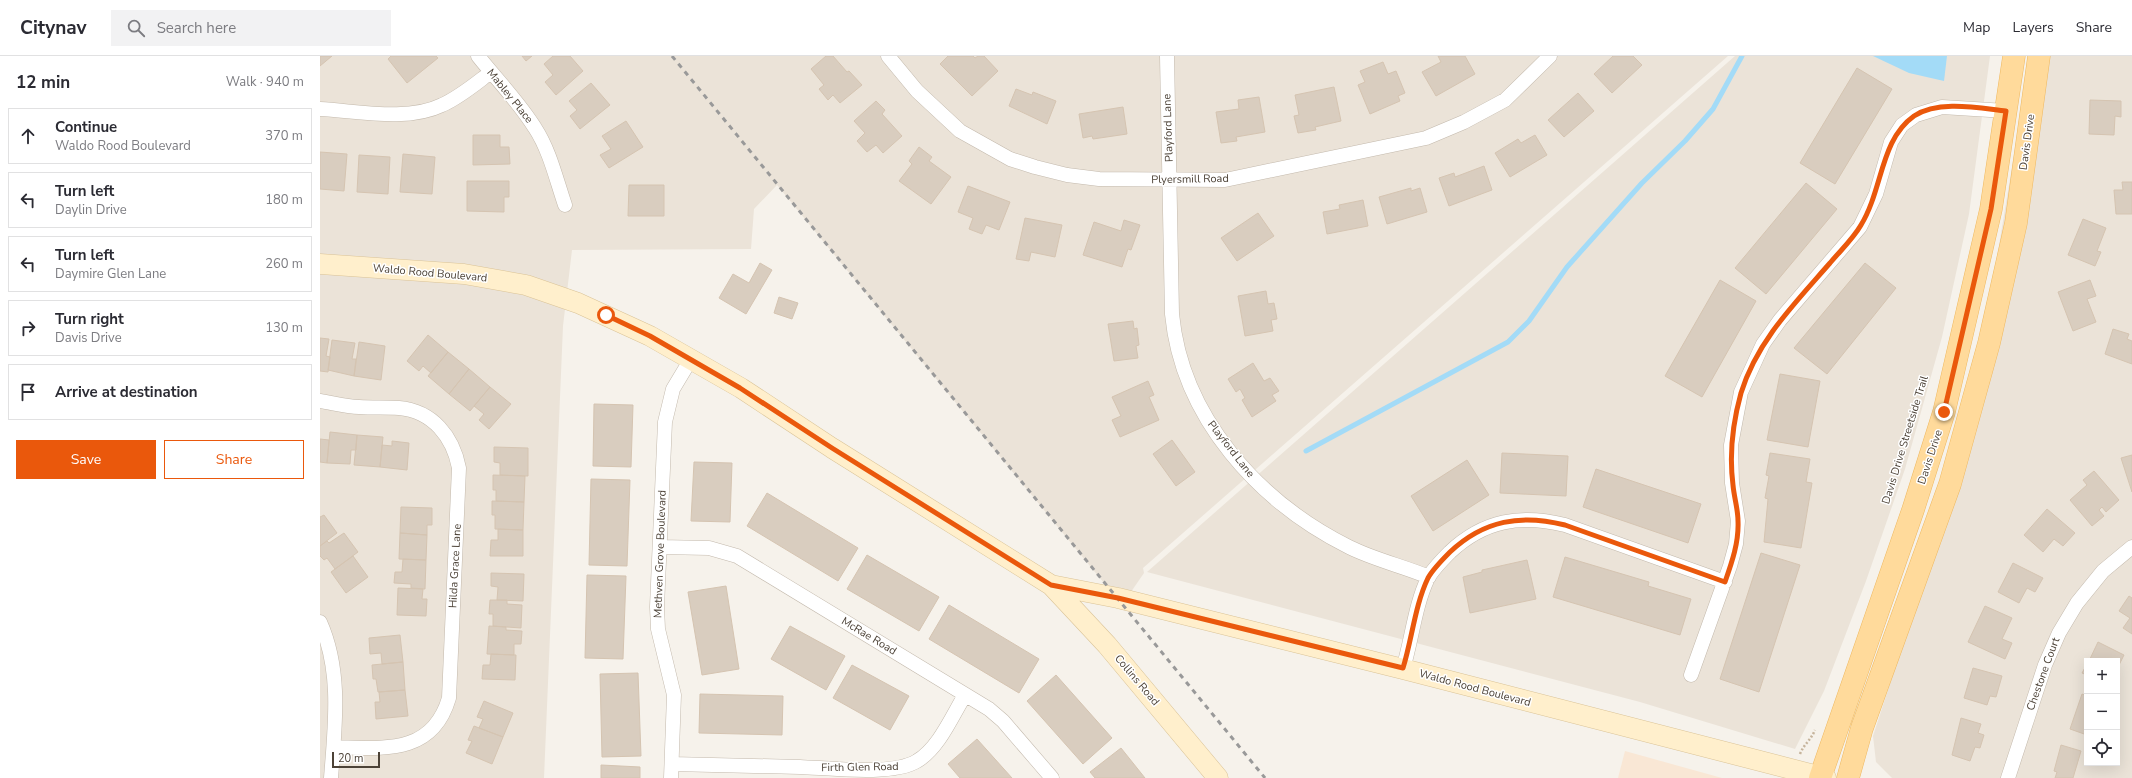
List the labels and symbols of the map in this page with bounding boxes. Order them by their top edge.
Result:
street label: Mabley Place [483,66,537,126]
street label: Playford Lane [1159,93,1177,162]
street label: Davis Drive [2016,113,2038,171]
street label: Plyersmill Road [1151,171,1229,187]
street label: Waldo Rood Boulevard [372,261,488,285]
route start [597,306,615,324]
street label: Davis Drive Streetside Trail [1879,374,1931,506]
route end [1935,403,1953,421]
street label: Playford Lane [1204,417,1258,481]
street label: Davis Drive [1915,428,1945,486]
street label: Methven Grove Boulevard [650,490,670,618]
street label: Hilda Grace Lane [445,523,465,609]
street label: McRae Road [839,614,899,658]
street label: Chestone Court [2023,635,2063,713]
street label: Collins Road [1111,651,1163,709]
street label: Waldo Rood Boulevard [1418,666,1532,710]
scale bar [332,750,380,769]
street label: Firth Glen Road [821,759,899,775]

